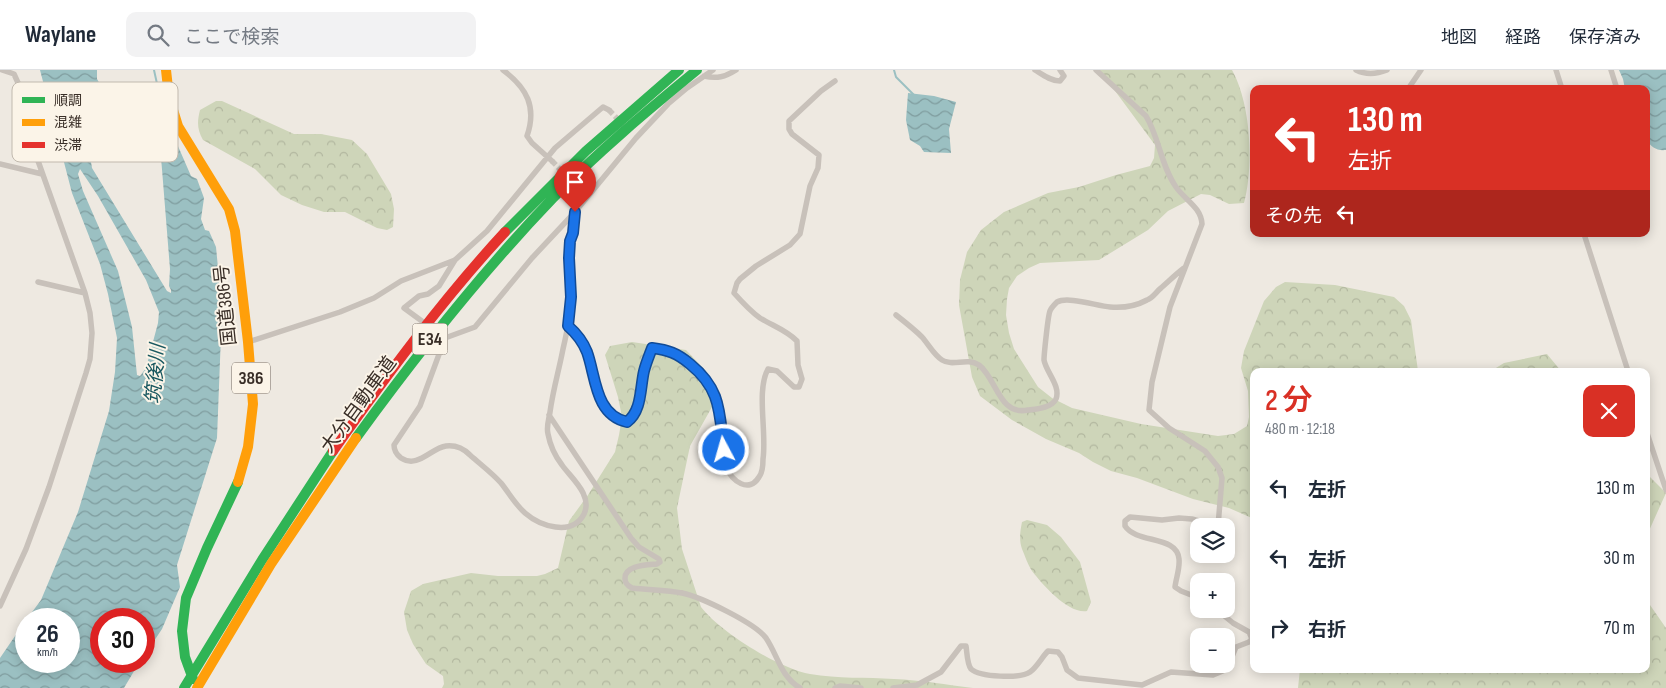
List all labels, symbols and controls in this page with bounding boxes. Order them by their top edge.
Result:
search box [126,12,476,57]
text: Waylane [25,20,96,49]
icon: search [144,21,172,49]
text: ここで検索 [184,26,279,49]
text: 地図 [1441,27,1477,48]
text: 経路 [1505,27,1541,48]
text: 保存済み [1569,27,1641,48]
legend [12,82,178,162]
text: 順調 [54,92,82,109]
text: 130 m [1348,99,1423,142]
icon: left [1265,105,1330,170]
text: 混雑 [54,114,82,131]
text: 渋滞 [54,137,82,154]
text: 左折 [1348,148,1392,175]
pin [554,161,596,212]
icon: arrive [561,168,589,196]
icon: left [1332,200,1360,228]
text: その先 [1265,205,1322,228]
street label: 国道386号 [210,263,242,347]
road number: E34 [412,323,448,354]
water label: 筑後川 [141,341,171,405]
street label: 大分自動車道 [316,352,402,458]
road number: 386 [232,362,270,394]
text: 2 分 [1265,383,1313,419]
button: close [1583,385,1635,437]
text: 480 m · 12:18 [1265,420,1335,439]
position arrow [697,423,749,475]
icon: left [1265,474,1293,502]
text: 130 m [1597,477,1635,500]
text: 左折 [1308,479,1346,502]
map controls [1190,518,1235,673]
button: layers [1190,518,1235,563]
icon: left [1265,544,1293,572]
text: 30 m [1603,547,1635,570]
text: 左折 [1308,549,1346,572]
button: + [1190,573,1235,618]
speed limit sign: 30 [90,608,155,673]
icon: right [1265,614,1293,642]
text: 70 m [1604,617,1635,640]
text: 26 [36,619,59,650]
text: 右折 [1308,619,1346,642]
button: − [1190,628,1235,673]
text: km/h [37,645,58,660]

